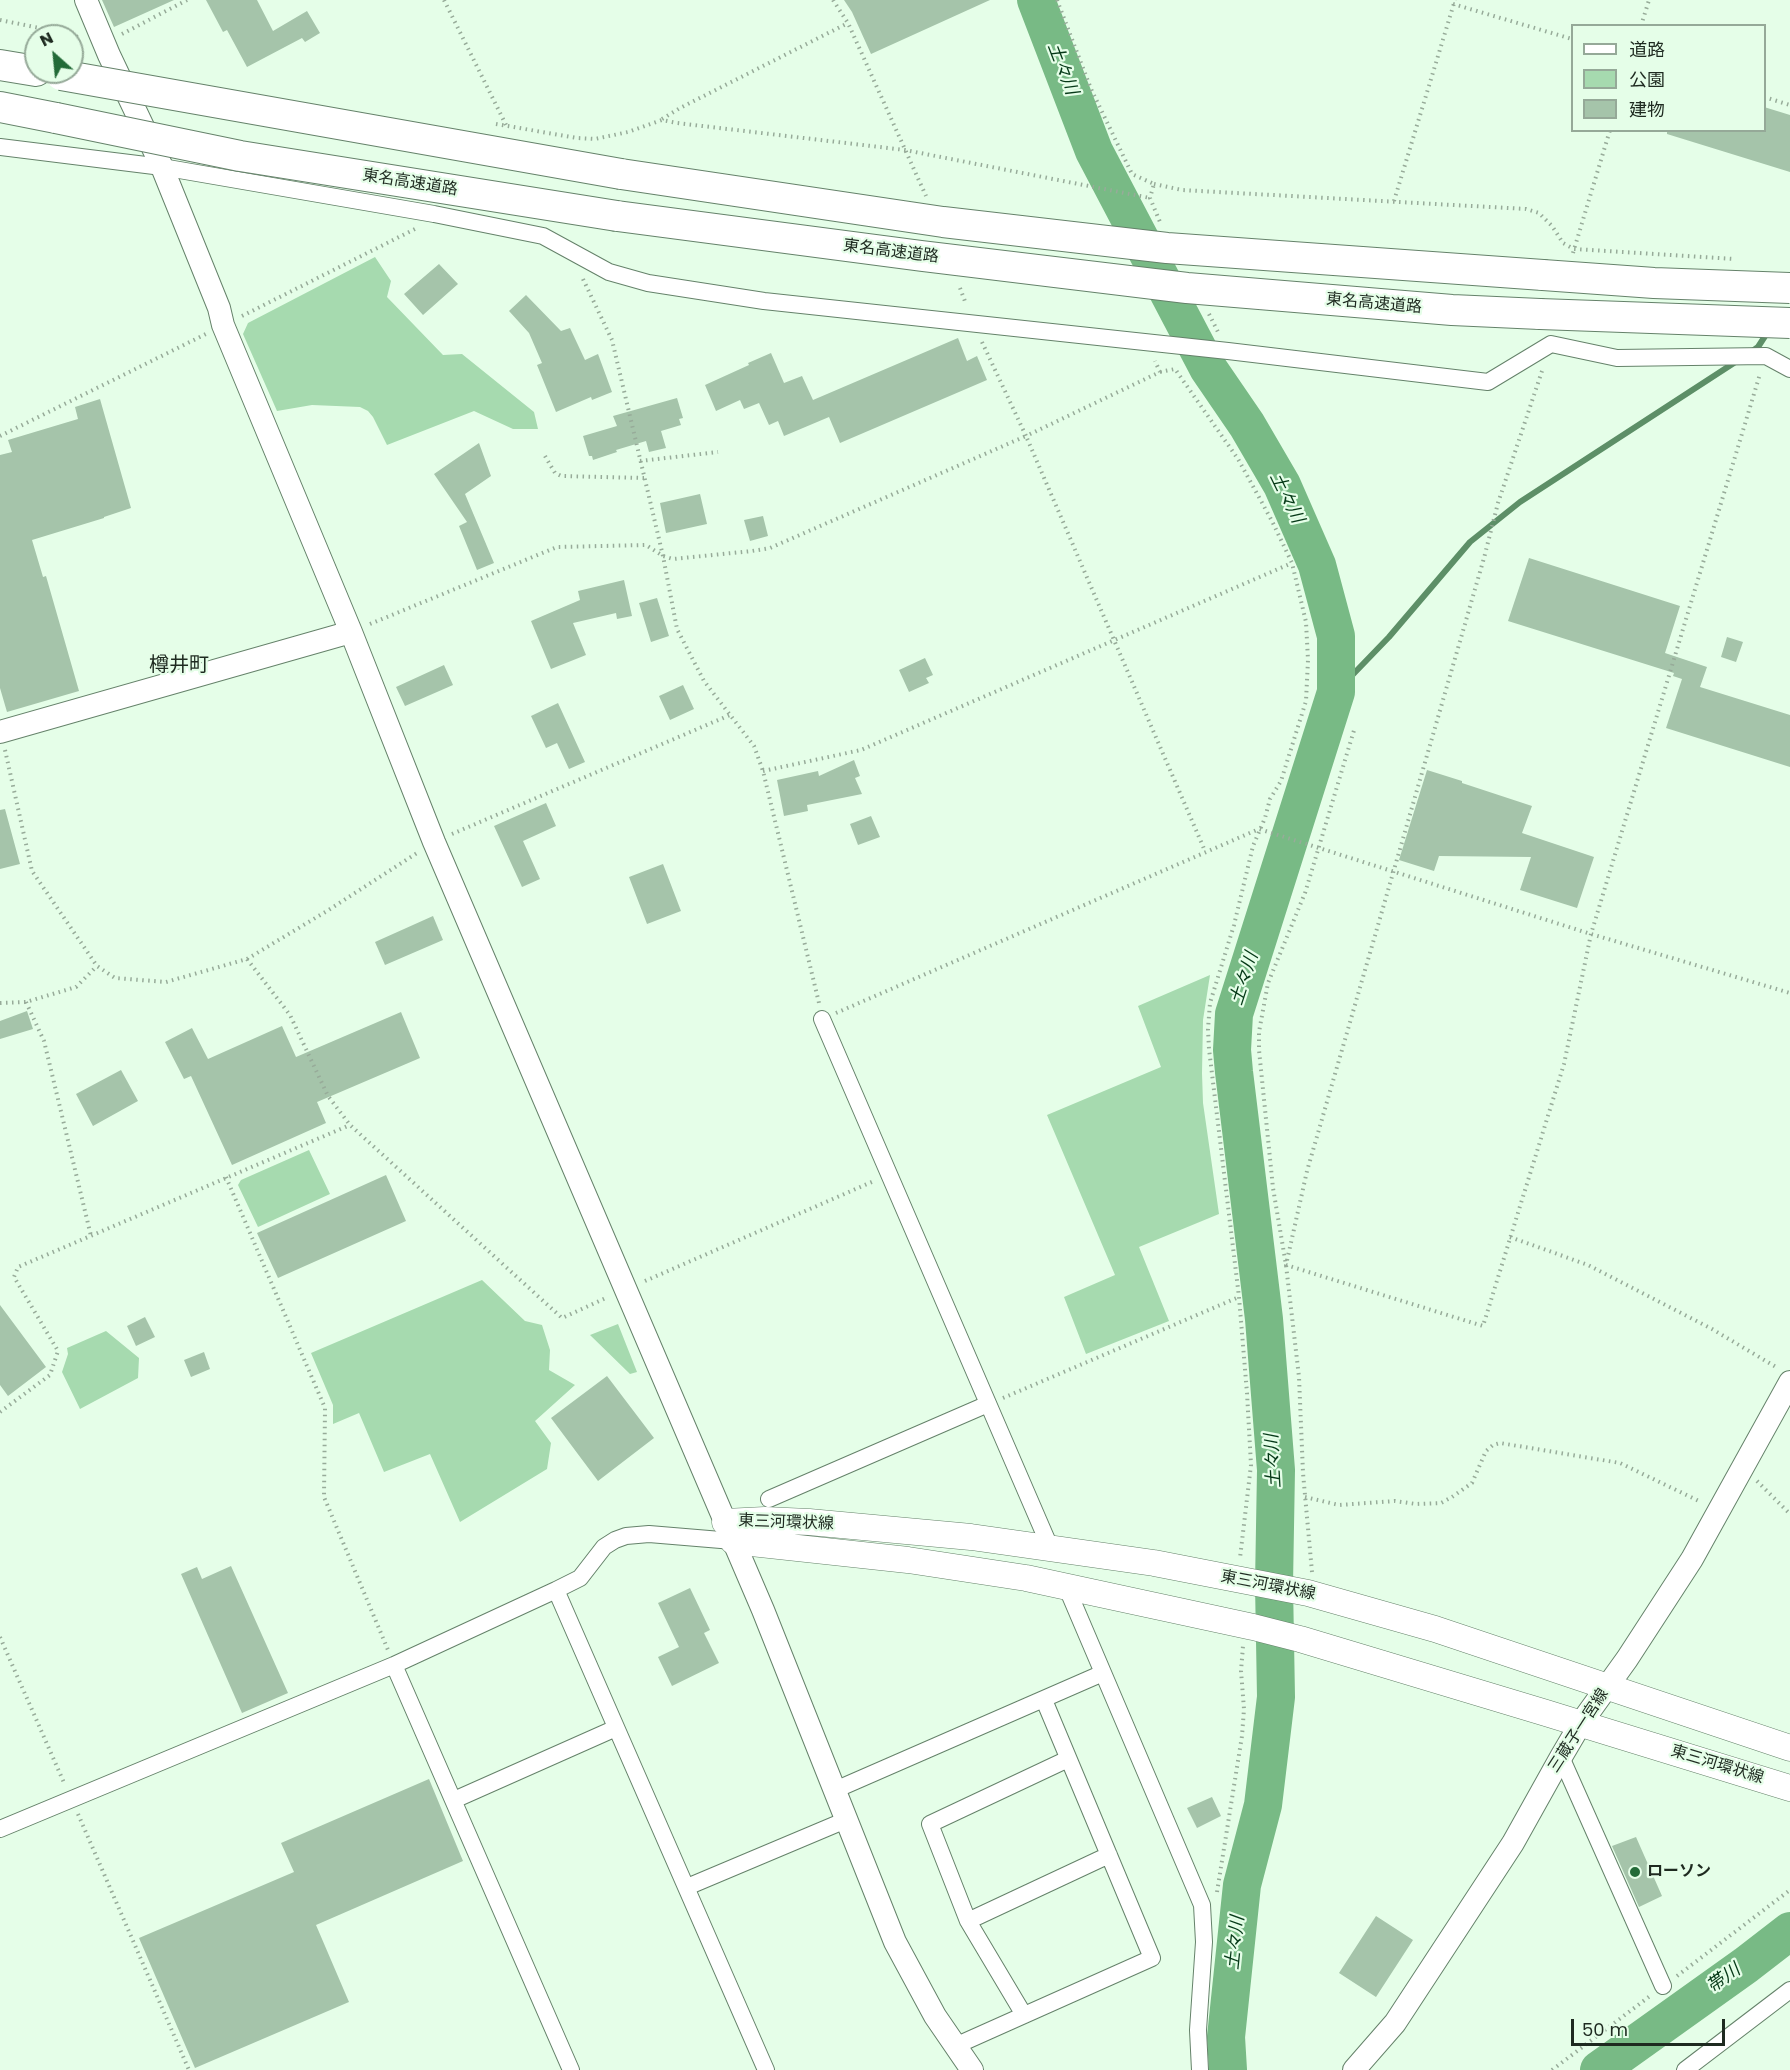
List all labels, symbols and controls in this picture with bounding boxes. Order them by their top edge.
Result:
north arrow [24,24,84,84]
legend [1571,24,1766,132]
text: N [36,26,57,52]
text: 道路 [1629,37,1665,62]
water label: 土々川 [1042,40,1082,98]
text: 公園 [1629,67,1665,92]
text: 建物 [1629,97,1665,122]
street label: 東名高速道路 [361,166,459,200]
street label: 東名高速道路 [842,237,940,267]
street label: 東名高速道路 [1325,290,1423,318]
water label: 土々川 [1264,469,1308,527]
district label: 樽井町 [149,654,209,678]
water label: 土々川 [1226,950,1264,1008]
water label: 土々川 [1262,1433,1286,1489]
street label: 東三河環状線 [738,1512,834,1534]
street label: 東三河環状線 [1219,1567,1317,1605]
street label: 三蔵子一宮線 [1545,1686,1613,1776]
street label: 東三河環状線 [1668,1742,1766,1788]
place label: ローソン [1647,1862,1711,1882]
marker: ローソン [1628,1865,1642,1879]
water label: 土々川 [1222,1915,1250,1971]
water label: 帯川 [1703,1960,1745,1998]
scale bar [1574,2007,1728,2045]
text: 50 m [1582,2017,1628,2042]

